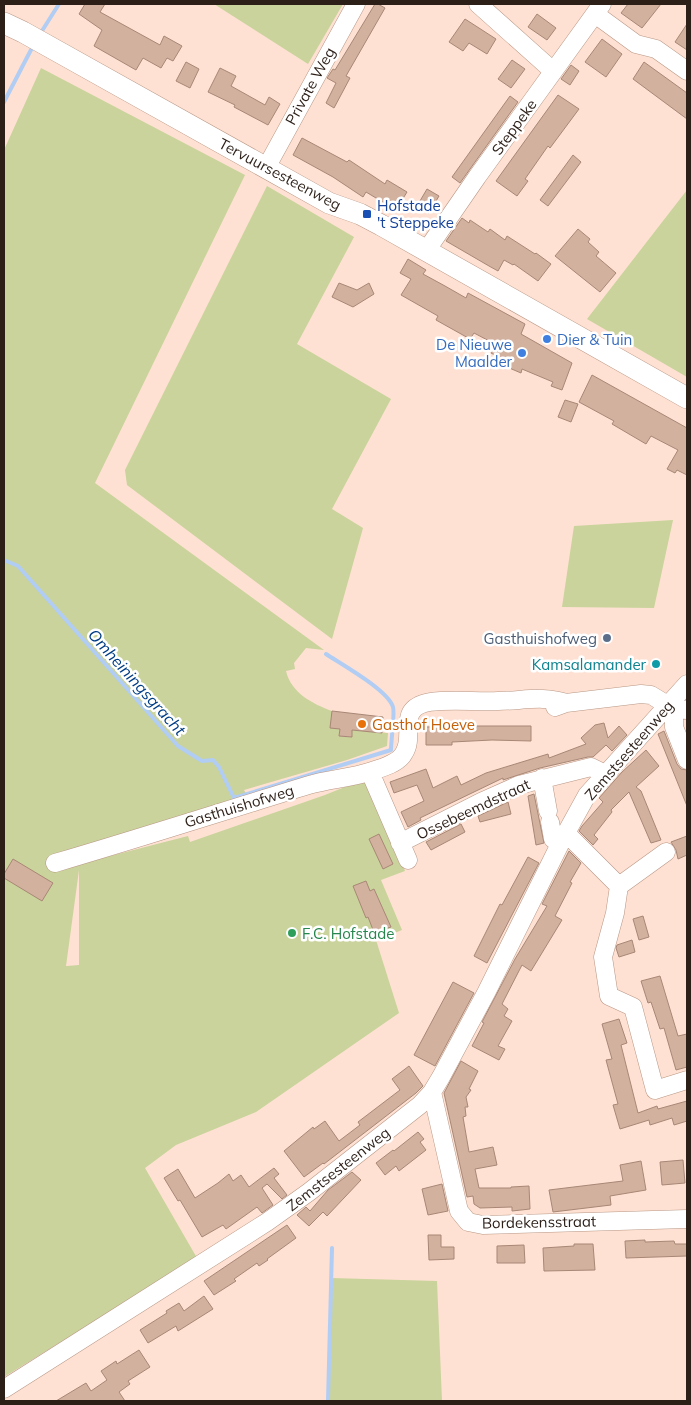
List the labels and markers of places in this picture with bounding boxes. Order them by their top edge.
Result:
place label: Hofstade 't Steppeke [377,196,454,232]
marker: Hofstade 't Steppeke [361,208,373,220]
place label: Dier & Tuin [557,330,632,349]
marker: Dier & Tuin [541,333,553,345]
place label: De Nieuwe Maalder [436,335,513,371]
marker: De Nieuwe Maalder [516,347,528,359]
place label: Gasthuishofweg [484,629,597,648]
marker: Gasthuishofweg [601,632,613,644]
place label: Kamsalamander [532,655,647,674]
marker: Kamsalamander [650,658,662,670]
place label: Gasthof Hoeve [372,715,475,734]
marker: Gasthof Hoeve [356,718,368,730]
place label: F.C. Hofstade [302,924,394,943]
marker: F.C. Hofstade [286,927,298,939]

